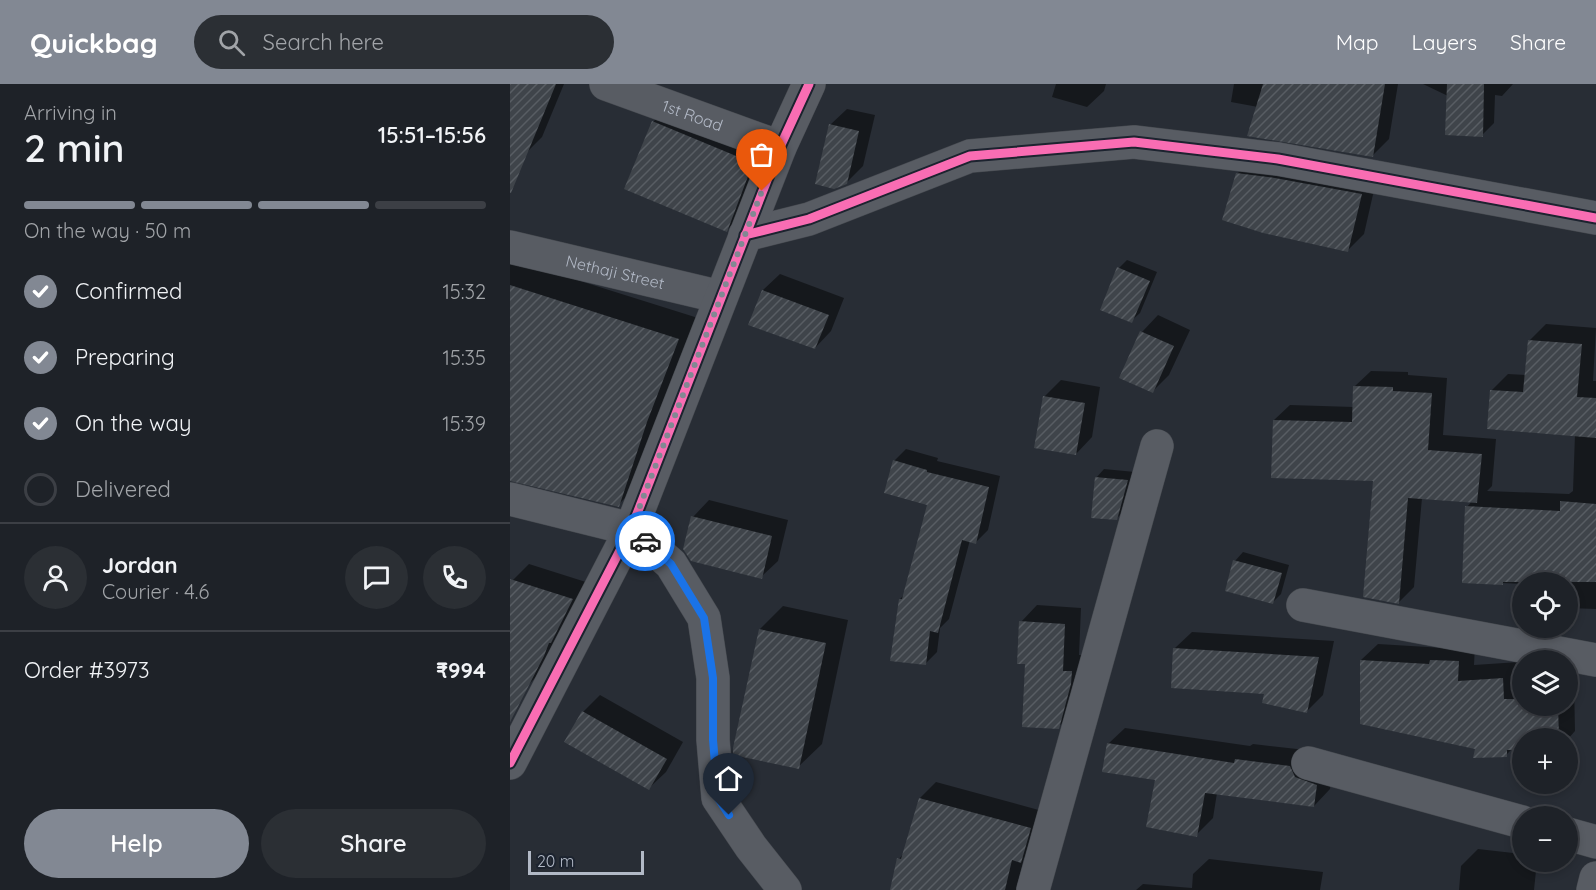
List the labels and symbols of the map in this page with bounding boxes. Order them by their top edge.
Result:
street label: 1st Road [659,95,726,135]
pin [736,129,787,191]
street label: Nethaji Street [564,251,666,293]
courier [615,511,675,571]
pin [703,753,754,815]
scale bar [528,848,644,876]

